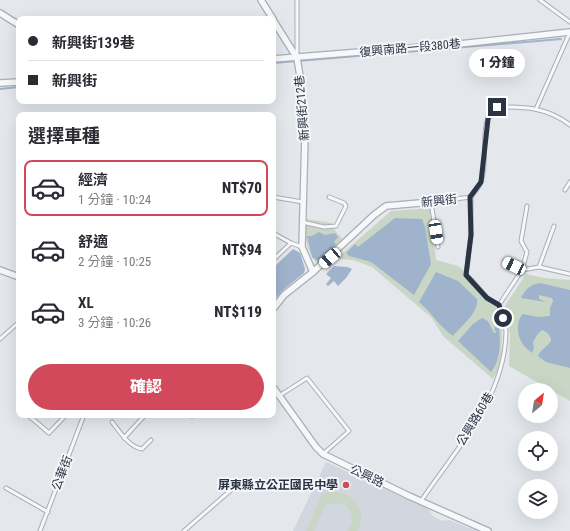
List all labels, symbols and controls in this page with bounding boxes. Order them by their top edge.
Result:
text: 新興街139巷 [52,34,135,52]
street label: 復興南路一段380巷 [359,37,461,59]
callout: 1 分鐘 [469,49,525,77]
text: 1 分鐘 [479,55,515,70]
text: 新興街 [52,72,97,90]
street label: 新興街212巷 [292,75,312,141]
route end [488,98,506,116]
text: 選擇車種 [28,125,100,146]
icon: car [30,170,66,206]
text: 經濟 [78,171,108,189]
text: NT$70 [222,179,262,197]
text: 1 分鐘 · 10:24 [78,192,151,207]
street label: 新興街 [420,192,458,210]
car [428,219,444,245]
icon: car [30,232,66,268]
text: 舒適 [78,233,108,251]
text: NT$94 [222,241,262,259]
car [317,246,343,270]
text: 2 分鐘 · 10:25 [78,254,151,269]
car [501,255,527,277]
icon: car [30,294,66,330]
text: XL [78,294,94,312]
text: NT$119 [214,303,262,321]
route start [494,309,512,327]
text: 3 分鐘 · 10:26 [78,315,151,330]
button: 確認 [28,364,264,410]
north arrow [518,383,558,423]
map controls [518,383,558,519]
street label: 公興路60巷 [454,390,496,448]
button: locate [518,431,558,471]
street label: 公華街 [49,454,75,492]
street label: 公興路 [348,462,386,490]
place label: 屏東縣立公正國民中學 [218,478,338,492]
button: layers [518,479,558,519]
marker: 屏東縣立公正國民中學 [341,480,351,490]

